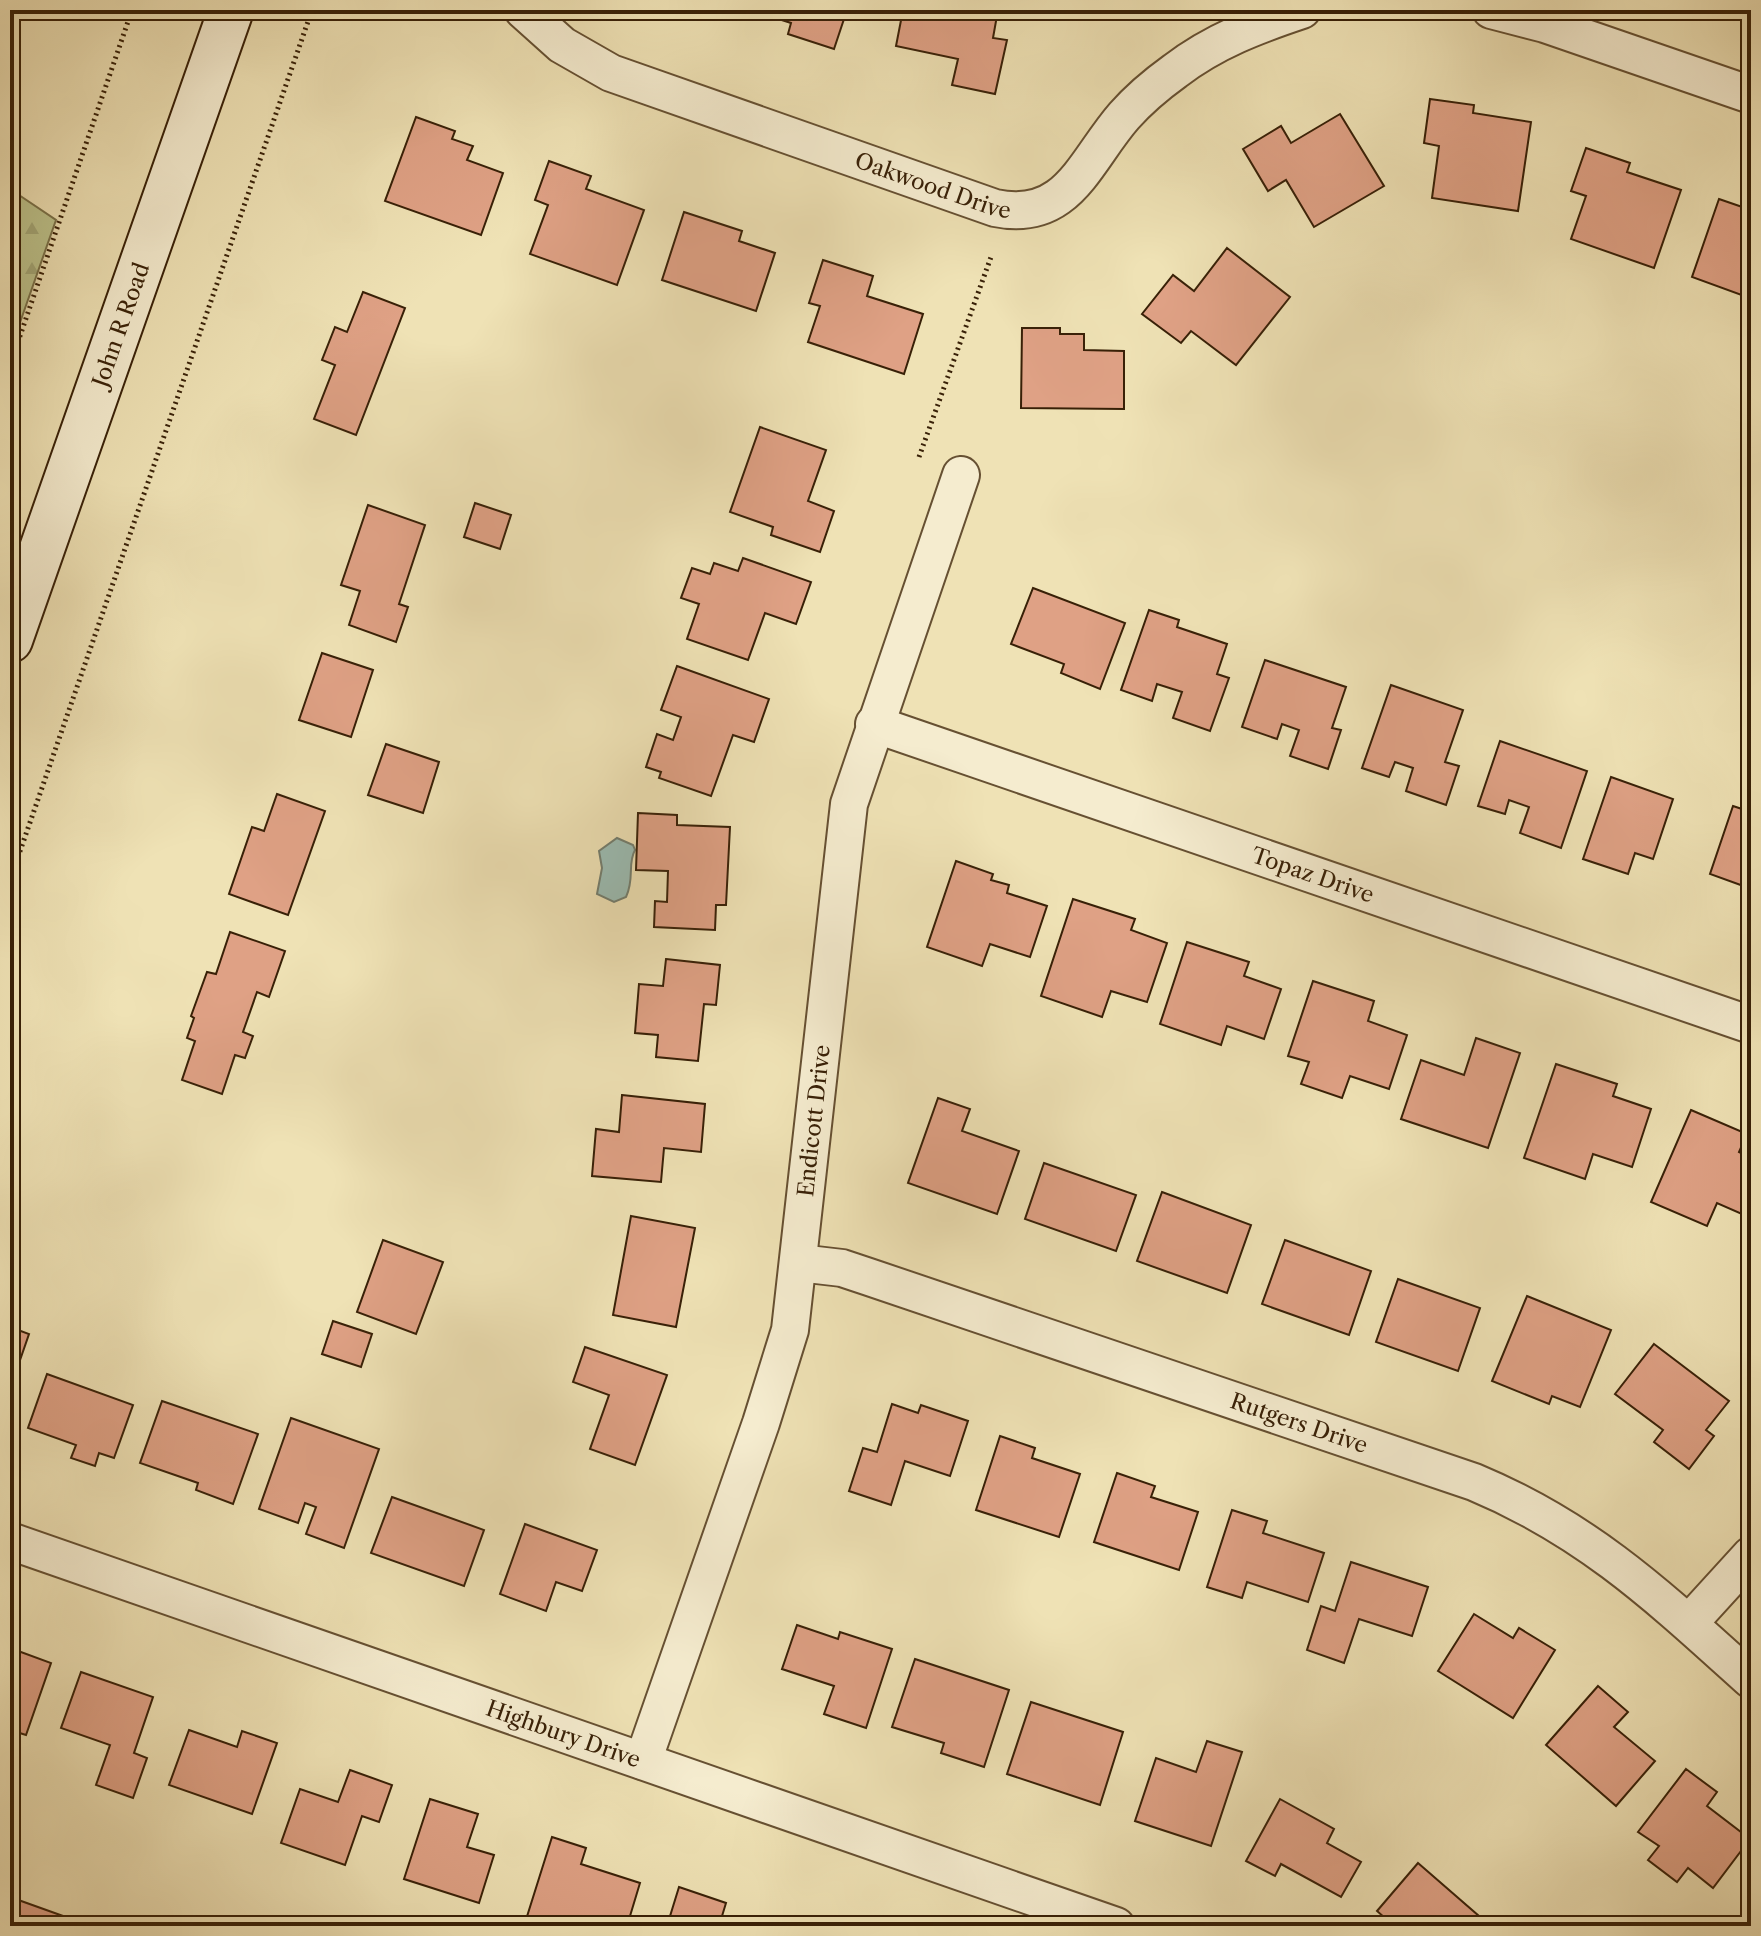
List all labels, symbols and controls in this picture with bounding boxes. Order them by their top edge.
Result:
street label: Oakwood Drive [851,146,1012,224]
street label: John R Road [85,259,155,393]
street label: Topaz Drive [1248,841,1378,908]
street label: Endicott Drive [792,1043,835,1198]
street label: Rutgers Drive [1227,1387,1371,1459]
street label: Highbury Drive [483,1694,644,1773]

